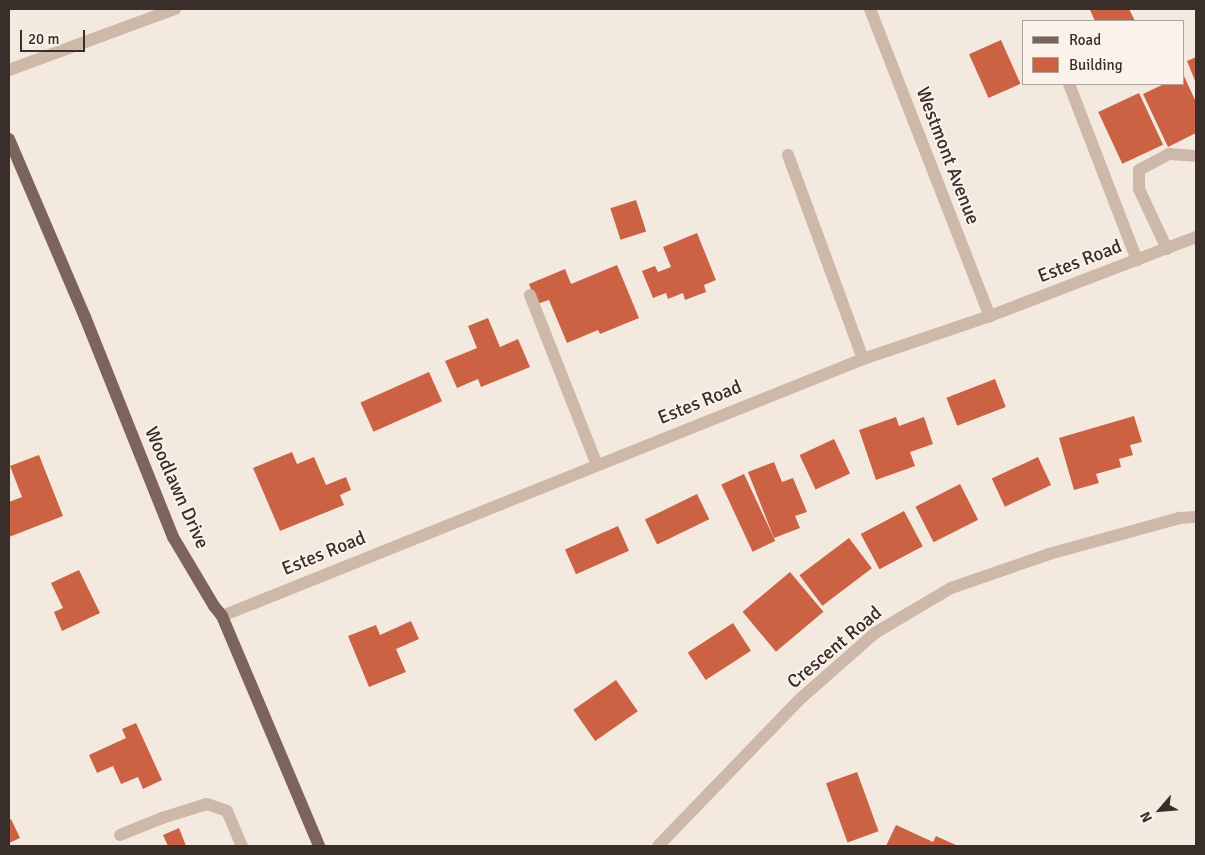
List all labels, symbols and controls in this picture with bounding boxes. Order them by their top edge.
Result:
scale bar [22,20,88,52]
legend [1022,20,1185,85]
text: 20 m [28,30,59,48]
text: Road [1069,31,1101,49]
text: Building [1069,56,1123,74]
street label: Westmont Avenue [910,84,984,228]
street label: Estes Road [1035,236,1125,288]
street label: Estes Road [655,376,745,430]
street label: Woodlawn Drive [139,424,213,552]
street label: Estes Road [279,527,369,581]
street label: Crescent Road [783,602,887,694]
north arrow [1135,785,1185,835]
text: N [1136,809,1156,825]

